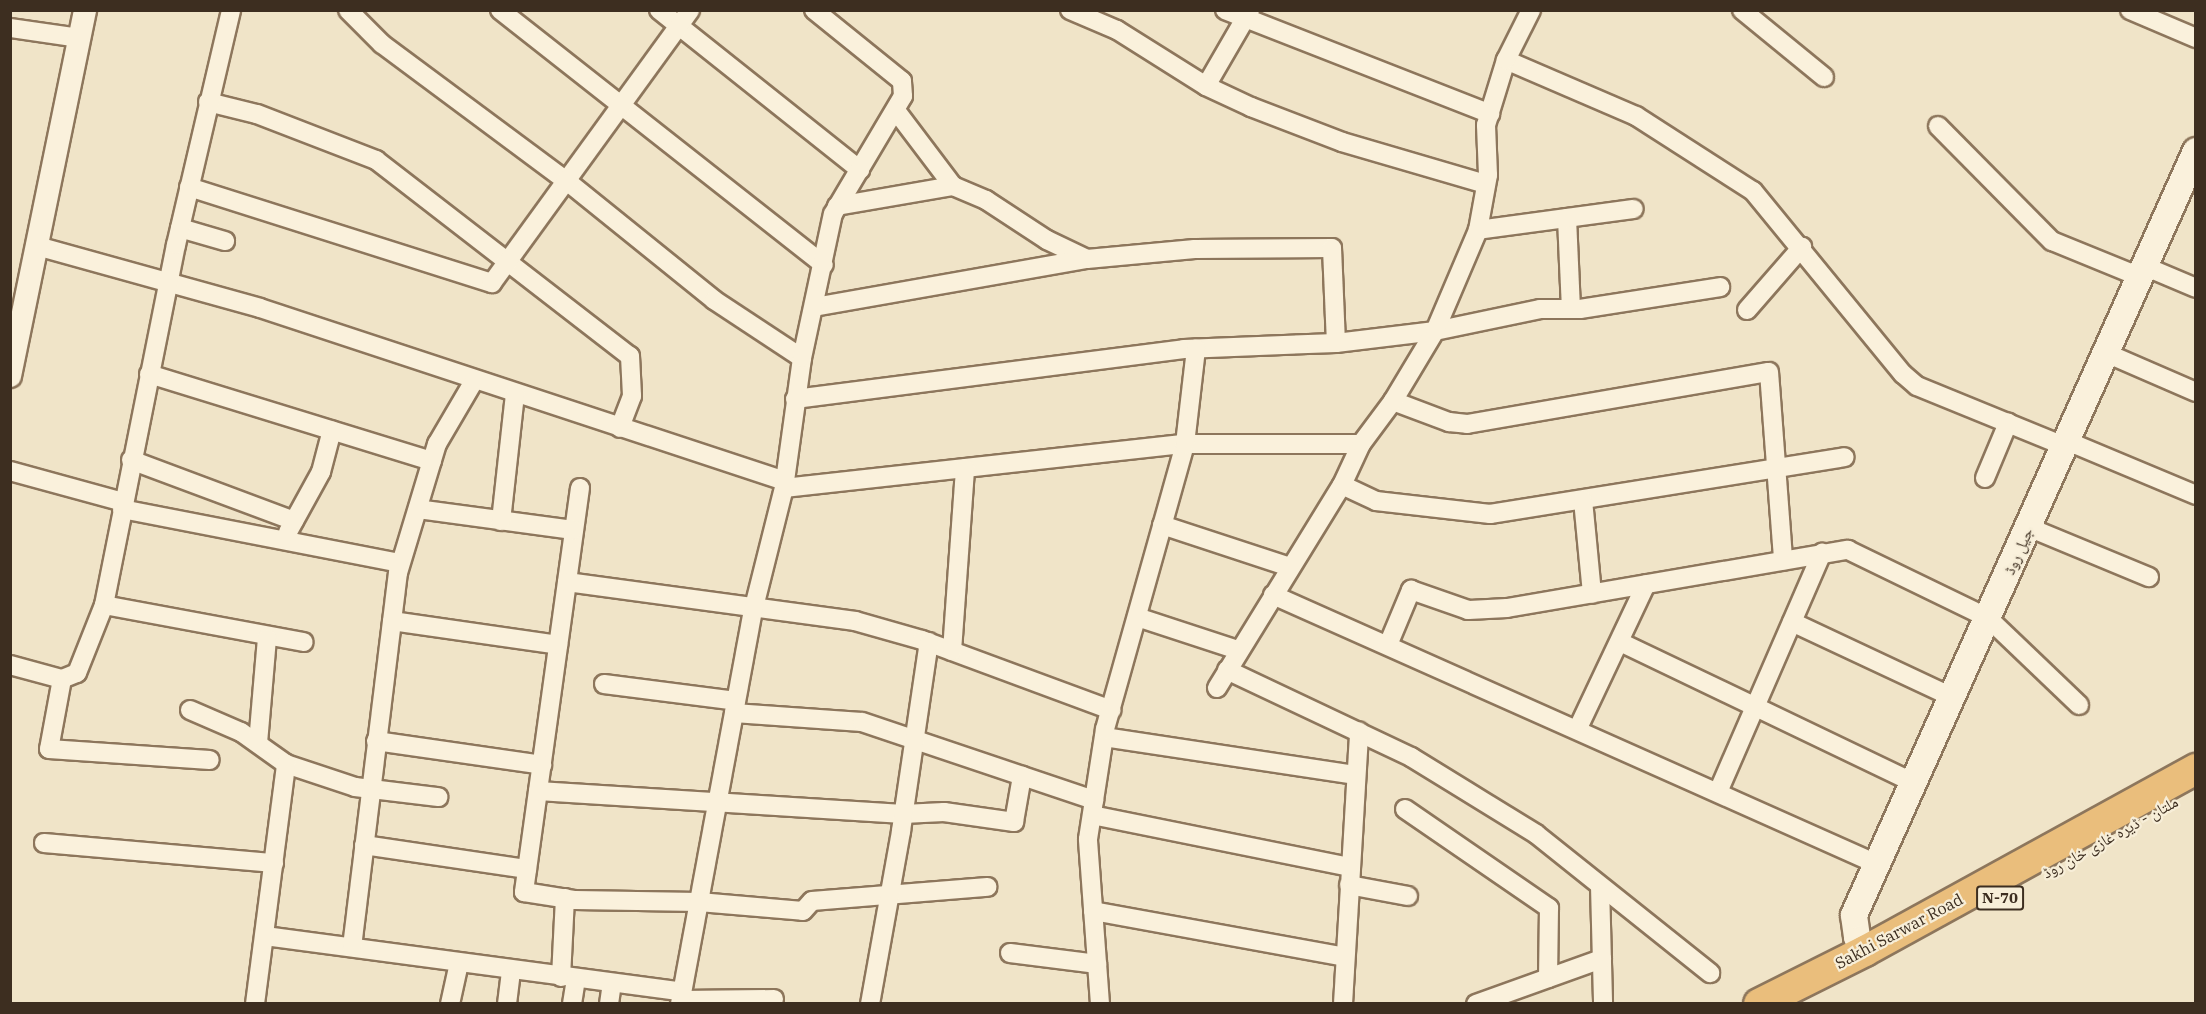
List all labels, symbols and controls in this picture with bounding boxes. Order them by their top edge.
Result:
street label: جیل روڈ [1999,525,2037,577]
street label: ملتان - ڈیرہ غازی خان روڈ [2039,792,2181,882]
road number: N-70 [1976,886,2024,910]
street label: Sakhi Sarwar Road [1832,889,1966,973]

